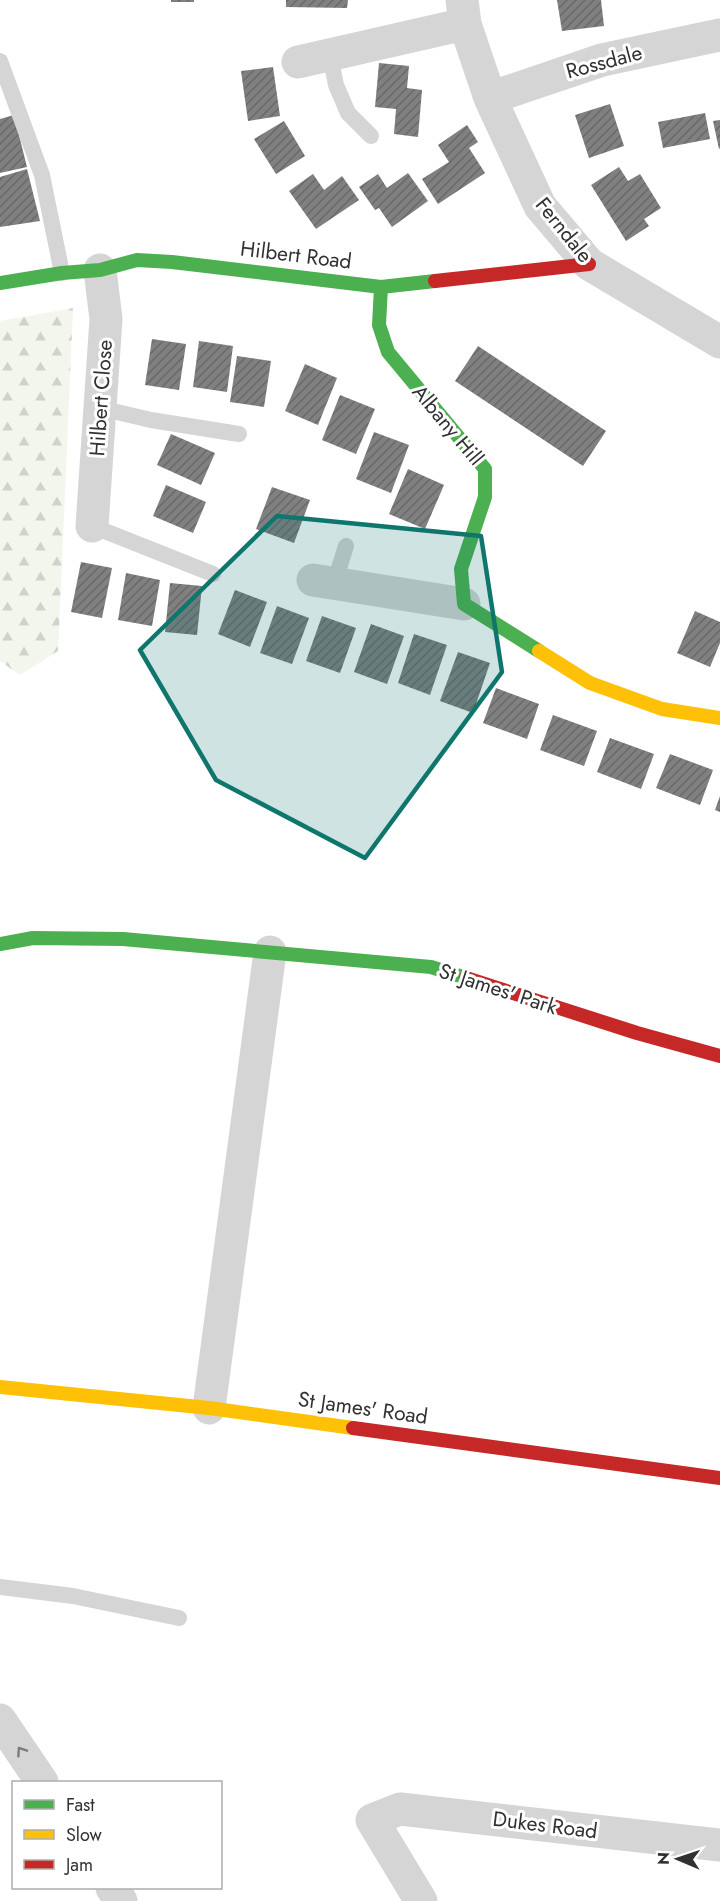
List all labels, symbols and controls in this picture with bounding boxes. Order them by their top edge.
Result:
street label: Rossdale [563,37,646,87]
street label: Ferndale [528,191,600,269]
street label: Hilbert Road [239,233,353,277]
street label: Hilbert Close [82,339,120,457]
street label: Albany Hill [405,378,491,472]
street label: St James' Park [435,956,562,1022]
street label: St James' Road [296,1384,430,1432]
one-way arrow [17,1747,28,1758]
legend [12,1781,222,1889]
text: Fast [66,1792,95,1818]
street label: Dukes Road [491,1804,599,1846]
text: Slow [66,1822,103,1848]
north arrow [648,1829,708,1889]
text: Jam [64,1852,93,1878]
text: N [652,1852,675,1865]

